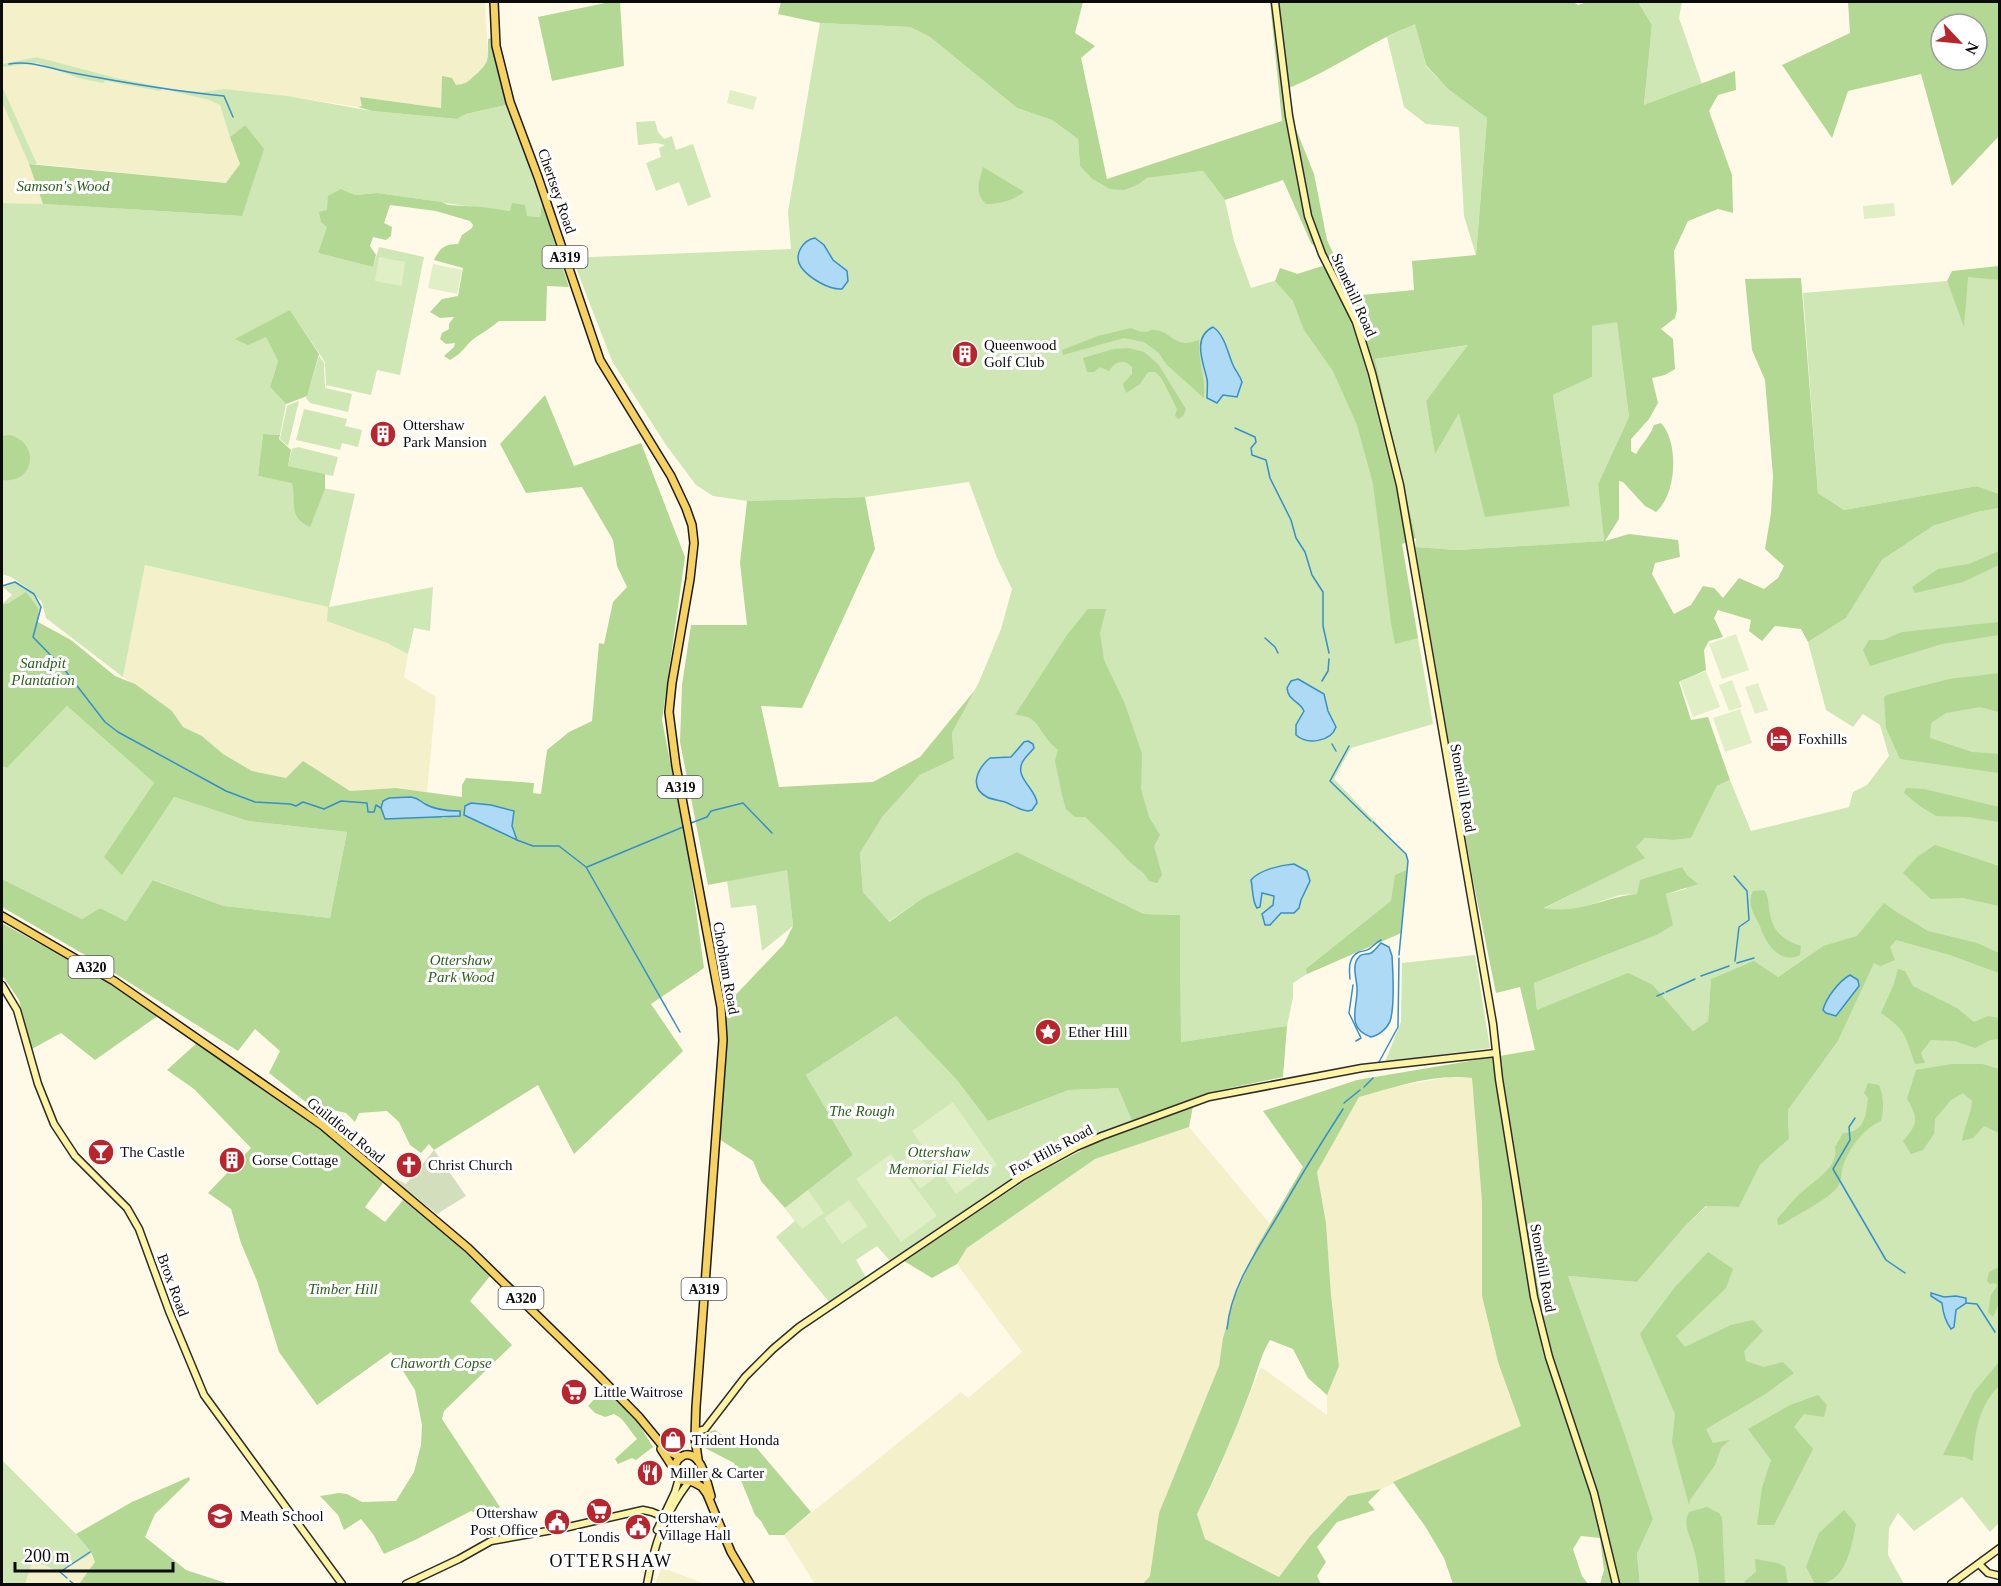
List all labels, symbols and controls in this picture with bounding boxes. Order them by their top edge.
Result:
north arrow [1929,12,1989,72]
text: N [1962,39,1982,58]
street label: Chertsey Road [535,146,579,236]
park label: Samson's Wood [16,178,110,194]
road number: A319 [542,246,588,268]
street label: Stonehill Road [1328,251,1380,340]
place label: Queenwood Golf Club [984,337,1057,370]
building icon: Queenwood Golf Club [950,339,980,369]
place label: Ottershaw Park Mansion [403,417,487,450]
building icon: Ottershaw Park Mansion [368,419,398,449]
park label: Sandpit Plantation [10,655,75,688]
hotel icon: Foxhills [1764,724,1794,754]
place label: Foxhills [1798,731,1847,747]
street label: Stonehill Road [1447,742,1479,834]
road number: A319 [658,776,702,798]
street label: Chobham Road [710,920,742,1016]
park label: Ottershaw Park Wood [427,952,495,985]
road number: A320 [68,956,113,978]
place icon: Ether Hill [1033,1017,1063,1047]
place label: Ether Hill [1068,1024,1128,1040]
street label: Guildford Road [304,1094,388,1166]
park label: The Rough [829,1103,895,1119]
street label: Fox Hills Road [1007,1121,1096,1179]
bar icon: The Castle [86,1137,116,1167]
place label: The Castle [120,1144,185,1160]
park label: Ottershaw Memorial Fields [888,1144,989,1177]
building icon: Gorse Cottage [217,1145,247,1175]
church icon: Christ Church [394,1150,424,1180]
place label: Gorse Cottage [252,1152,339,1168]
place label: Christ Church [428,1157,513,1173]
street label: Stonehill Road [1527,1222,1559,1314]
street label: Brox Road [154,1252,192,1319]
road number: A319 [682,1278,726,1300]
park label: Timber Hill [308,1281,378,1297]
road number: A320 [498,1287,544,1309]
park label: Chaworth Copse [390,1355,492,1371]
supermarket icon: Little Waitrose [559,1377,589,1407]
place label: Little Waitrose [594,1384,683,1400]
shop icon: Trident Honda [658,1425,688,1455]
place label: Trident Honda [692,1432,780,1448]
restaurant icon: Miller & Carter [635,1458,665,1488]
place label: Miller & Carter [670,1465,764,1481]
supermarket icon: Londis [584,1496,614,1526]
school or university icon: Meath School [205,1501,235,1531]
place label: Ottershaw Post Office [470,1505,538,1538]
public building icon: Ottershaw Post Office [542,1507,572,1537]
place label: Meath School [240,1508,324,1524]
place label: Ottershaw Village Hall [658,1510,731,1543]
public building icon: Ottershaw Village Hall [623,1512,653,1542]
place label: Londis [578,1529,620,1545]
scale bar [15,1535,172,1573]
text: 200 m [24,1546,70,1566]
district label: OTTERSHAW [549,1551,673,1571]

